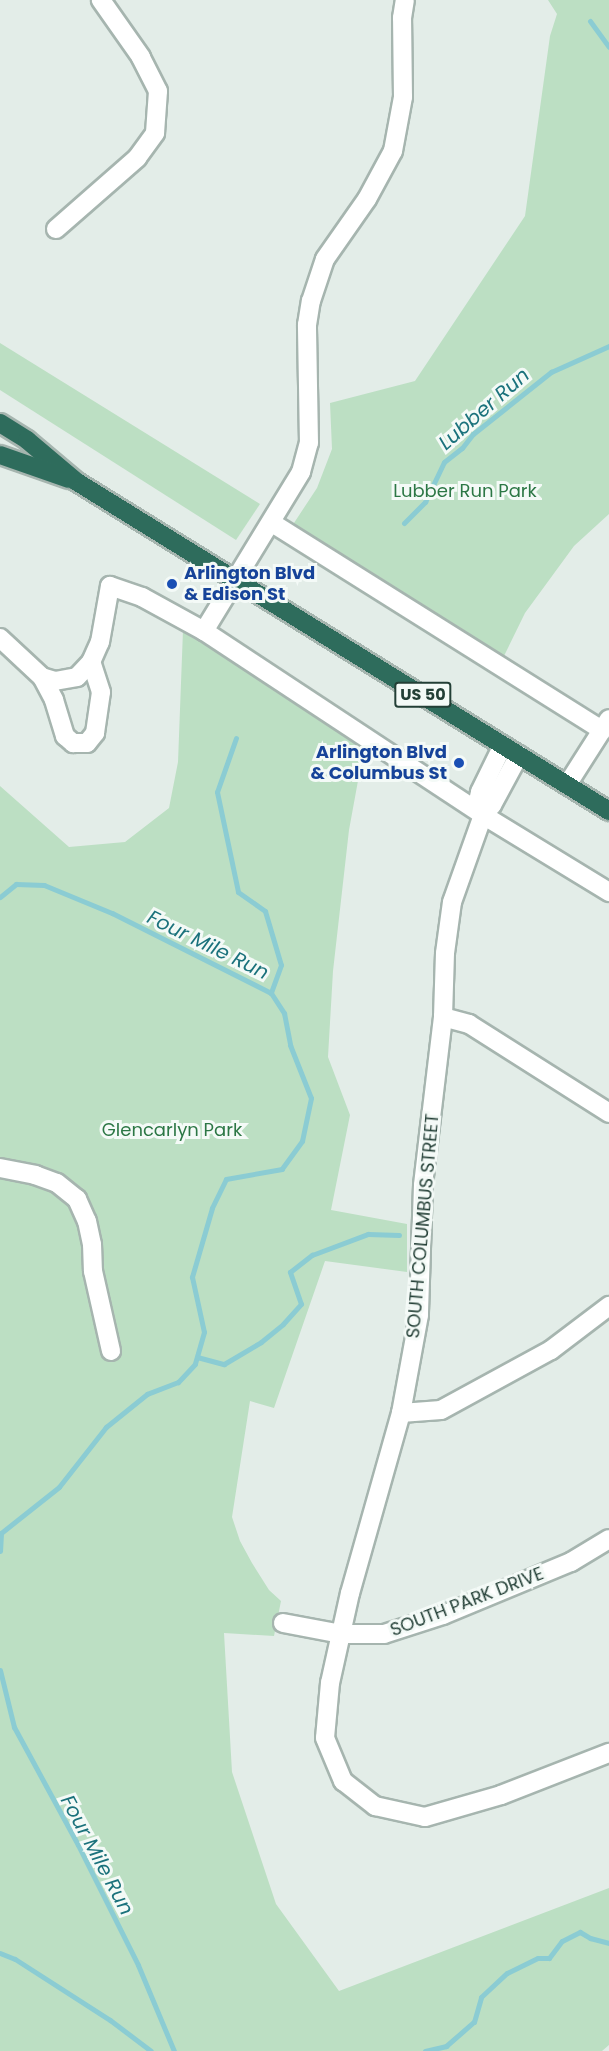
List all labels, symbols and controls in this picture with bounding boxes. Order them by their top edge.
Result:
water label: Lubber Run [434,363,534,455]
park label: Lubber Run Park [393,480,537,502]
place label: Arlington Blvd & Edison St [184,563,315,606]
marker: Arlington Blvd & Edison St [165,577,179,591]
road number: US 50 [393,682,453,708]
place label: Arlington Blvd & Columbus St [311,742,447,784]
marker: Arlington Blvd & Columbus St [452,756,466,770]
water label: Four Mile Run [143,905,273,985]
street label: SOUTH COLUMBUS STREET [402,1113,444,1339]
park label: Glencarlyn Park [102,1119,242,1141]
street label: SOUTH PARK DRIVE [387,1563,547,1641]
water label: Four Mile Run [55,1791,139,1919]

